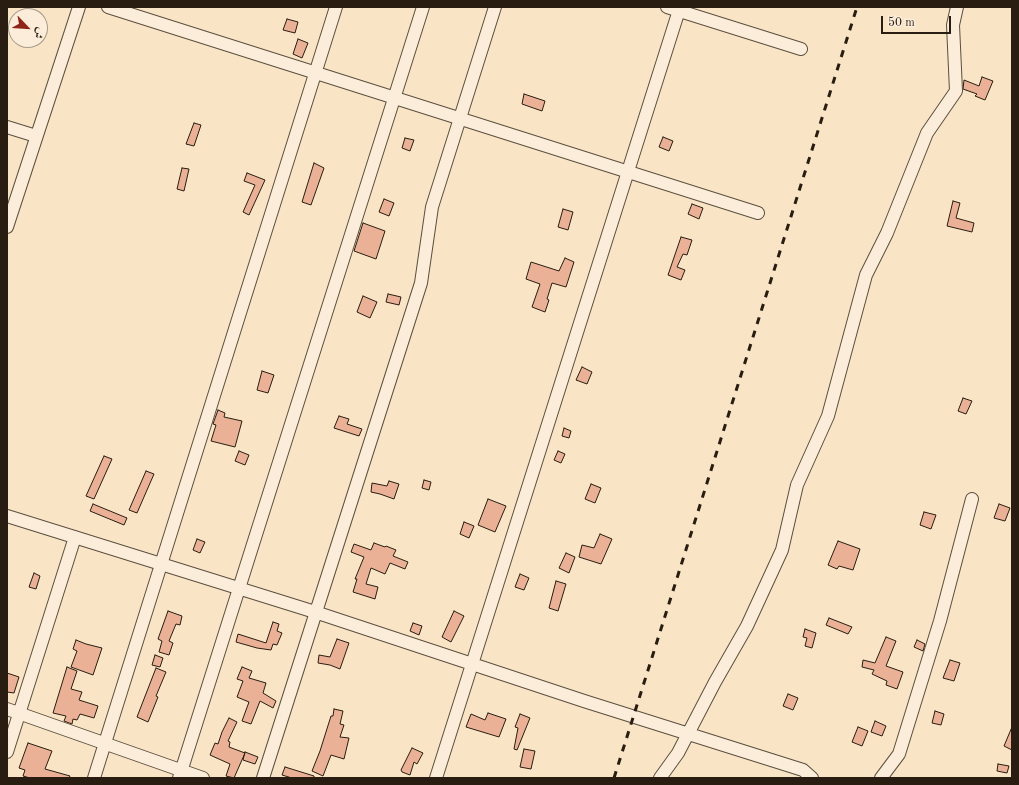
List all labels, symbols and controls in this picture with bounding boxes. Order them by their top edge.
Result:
north arrow [8,8,48,48]
scale bar [883,8,953,34]
text: 50 m [888,17,915,29]
text: ش [31,26,46,40]

